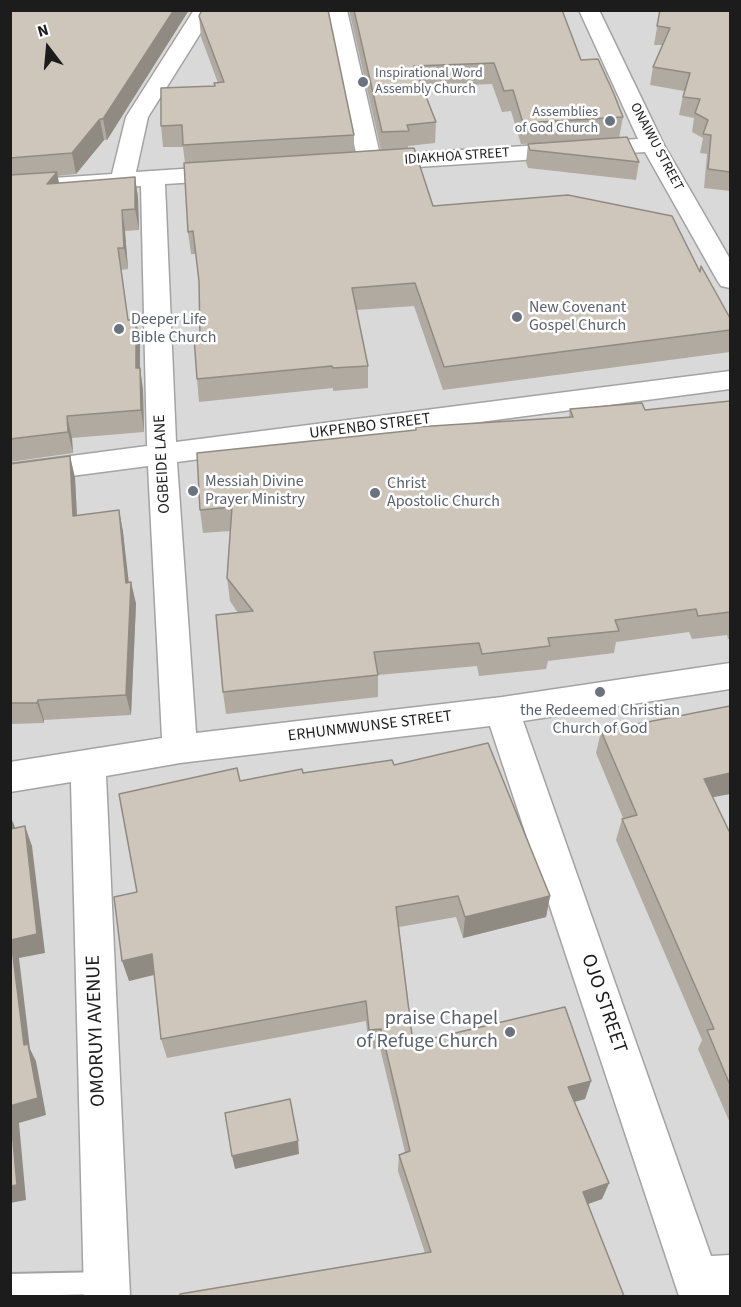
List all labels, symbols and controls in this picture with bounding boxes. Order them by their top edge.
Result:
north arrow [18,18,78,78]
text: N [35,19,51,43]
place label: Inspirational Word Assembly Church [375,66,483,98]
marker: Inspirational Word Assembly Church [356,75,370,89]
street label: ONAIWU STREET [626,100,686,194]
place label: Assemblies of God Church [515,105,598,138]
marker: Assemblies of God Church [603,114,617,128]
street label: IDIAKHOA STREET [404,145,510,169]
place label: New Covenant Gospel Church [529,298,626,336]
place label: Deeper Life Bible Church [131,310,216,348]
marker: New Covenant Gospel Church [510,310,524,324]
marker: Deeper Life Bible Church [112,322,126,336]
street label: UKPENBO STREET [308,410,432,444]
street label: OGBEIDE LANE [151,414,175,514]
place label: Messiah Divine Prayer Ministry [205,472,305,510]
place label: Christ Apostolic Church [387,474,500,512]
marker: Messiah Divine Prayer Ministry [186,484,200,498]
marker: Christ Apostolic Church [368,486,382,500]
marker: the Redeemed Christian Church of God [593,685,607,699]
place label: the Redeemed Christian Church of God [520,701,680,739]
street label: ERHUNMWUNSE STREET [287,707,453,747]
street label: OJO STREET [575,951,631,1057]
street label: OMORUYI AVENUE [82,955,112,1107]
place label: praise Chapel of Refuge Church [356,1008,498,1055]
marker: praise Chapel of Refuge Church [503,1025,517,1039]

